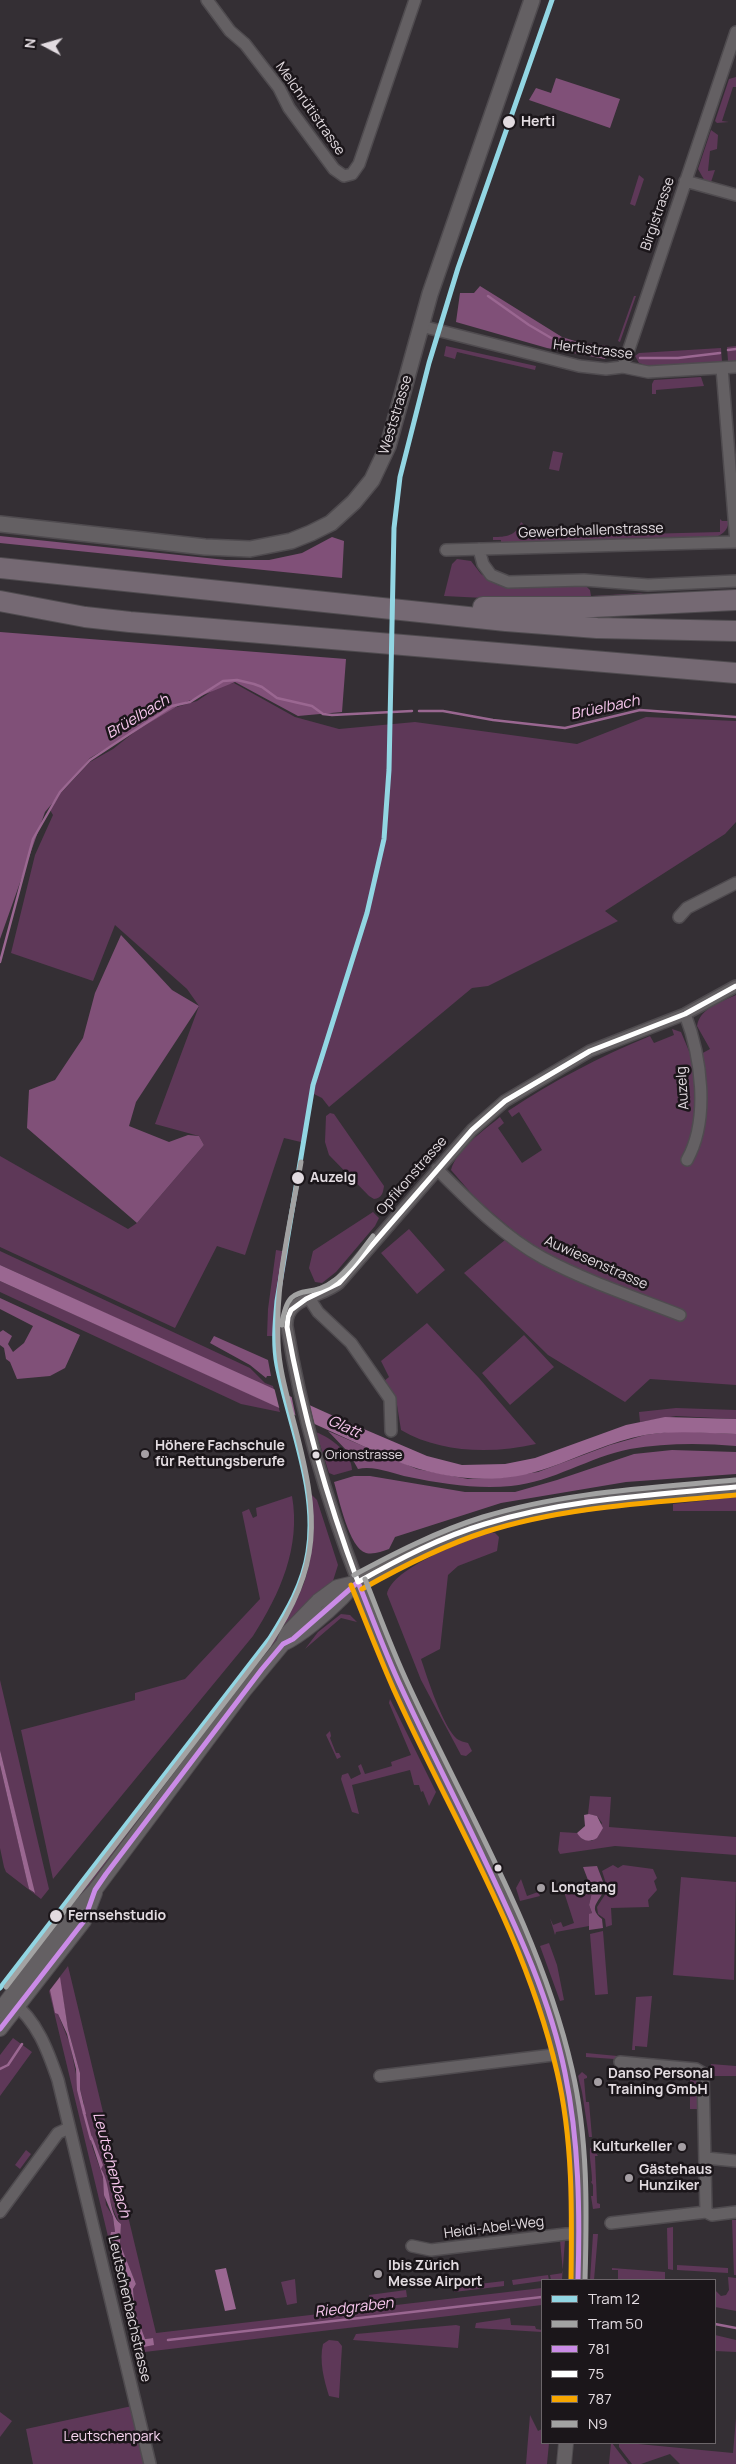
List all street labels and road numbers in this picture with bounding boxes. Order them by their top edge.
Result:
street label: Melchrütistrasse [272,59,348,159]
street label: Birgistrasse [638,175,678,253]
street label: Hertistrasse [552,337,634,363]
street label: Weststrasse [376,373,416,457]
street label: Gewerbehallenstrasse [518,520,664,542]
street label: Auzelg [673,1066,693,1110]
street label: Opfikonstrasse [373,1133,451,1219]
street label: Auwiesenstrasse [542,1233,650,1293]
street label: Heidi-Abel-Weg [443,2214,545,2242]
street label: Leutschenbachstrasse [104,2234,154,2384]

